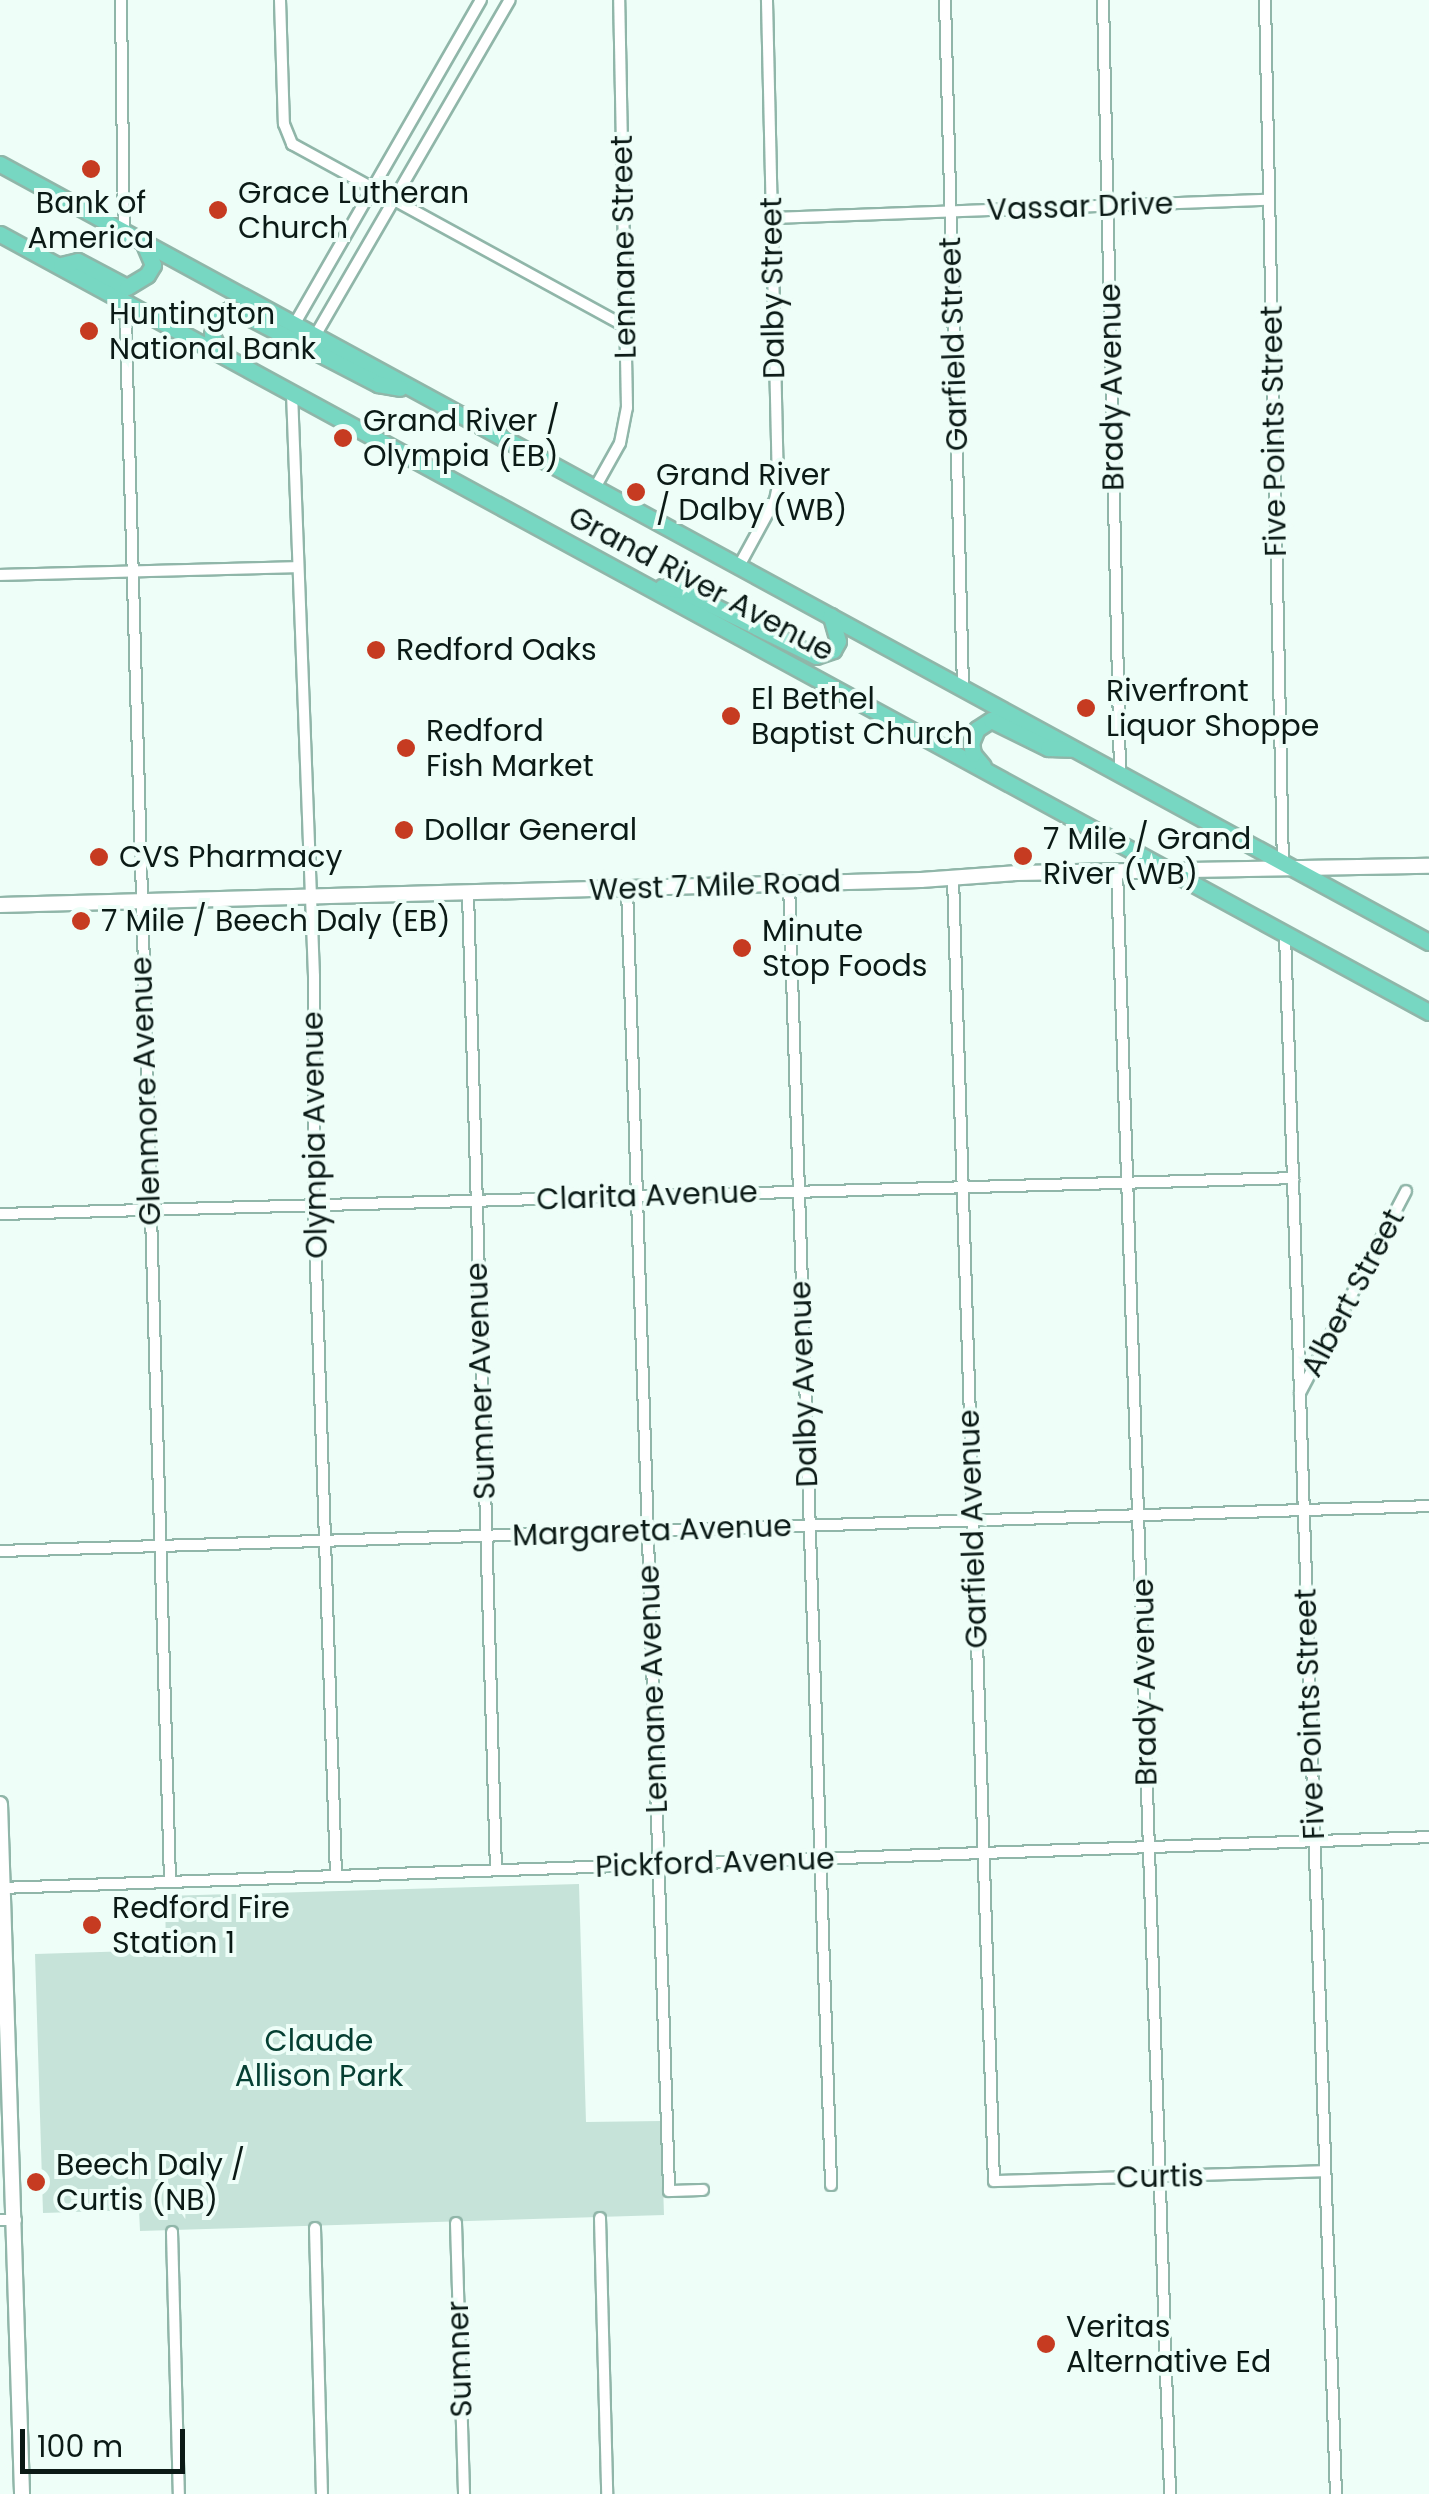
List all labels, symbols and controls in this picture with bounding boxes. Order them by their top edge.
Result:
street label: Lennane Street [604,135,644,359]
marker: Bank of America [80,158,102,180]
place label: Grace Lutheran Church [238,175,469,246]
place label: Bank of America [28,185,154,256]
street label: Vassar Drive [986,186,1174,228]
street label: Dalby Street [753,197,793,379]
marker: Grace Lutheran Church [207,199,229,221]
street label: Garfield Street [932,236,976,452]
street label: Brady Avenue [1092,283,1132,491]
place label: Huntington National Bank [109,296,316,366]
street label: Five Points Street [1254,305,1294,557]
marker: Huntington National Bank [78,320,100,342]
place label: Grand River / Olympia (EB) [363,403,560,474]
marker: Grand River / Olympia (EB) [332,427,354,449]
place label: Grand River / Dalby (WB) [656,457,847,528]
marker: Grand River / Dalby (WB) [625,481,647,503]
street label: Grand River Avenue [562,499,840,669]
place label: Redford Oaks [396,632,597,668]
marker: Redford Oaks [365,639,387,661]
place label: Riverfront Liquor Shoppe [1106,673,1319,744]
place label: El Bethel Baptist Church [751,681,973,752]
marker: Riverfront Liquor Shoppe [1075,697,1097,719]
marker: El Bethel Baptist Church [720,705,742,727]
place label: Redford Fish Market [426,713,594,784]
marker: Redford Fish Market [395,737,417,759]
place label: Dollar General [424,812,637,848]
marker: Dollar General [393,819,415,841]
place label: 7 Mile / Grand River (WB) [1043,821,1251,892]
place label: CVS Pharmacy [119,839,342,875]
marker: 7 Mile / Grand River (WB) [1012,845,1034,867]
marker: CVS Pharmacy [88,846,110,868]
street label: West 7 Mile Road [588,864,842,908]
place label: 7 Mile / Beech Daly (EB) [101,903,451,939]
marker: 7 Mile / Beech Daly (EB) [70,910,92,932]
place label: Minute Stop Foods [762,913,927,984]
marker: Minute Stop Foods [731,937,753,959]
street label: Glenmore Avenue [123,956,169,1226]
street label: Olympia Avenue [295,1011,335,1259]
street label: Clarita Avenue [536,1174,758,1218]
street label: Albert Street [1294,1203,1412,1383]
street label: Sumner Avenue [459,1262,503,1500]
street label: Dalby Avenue [782,1280,826,1488]
street label: Garfield Avenue [951,1409,995,1649]
street label: Margareta Avenue [512,1508,792,1554]
street label: Lennane Avenue [631,1564,675,1814]
street label: Brady Avenue [1125,1578,1165,1786]
street label: Five Points Street [1288,1588,1332,1840]
street label: Pickford Avenue [595,1841,835,1885]
place label: Redford Fire Station 1 [112,1890,290,1960]
marker: Redford Fire Station 1 [81,1914,103,1936]
park label: Claude Allison Park [235,2023,403,2094]
place label: Beech Daly / Curtis (NB) [56,2147,245,2218]
street label: Curtis [1116,2158,1204,2196]
marker: Beech Daly / Curtis (NB) [25,2171,47,2193]
street label: Sumner [440,2300,480,2418]
place label: Veritas Alternative Ed [1066,2309,1271,2380]
marker: Veritas Alternative Ed [1035,2333,1057,2355]
scale bar [25,2409,190,2471]
text: 100 m [37,2425,123,2468]

